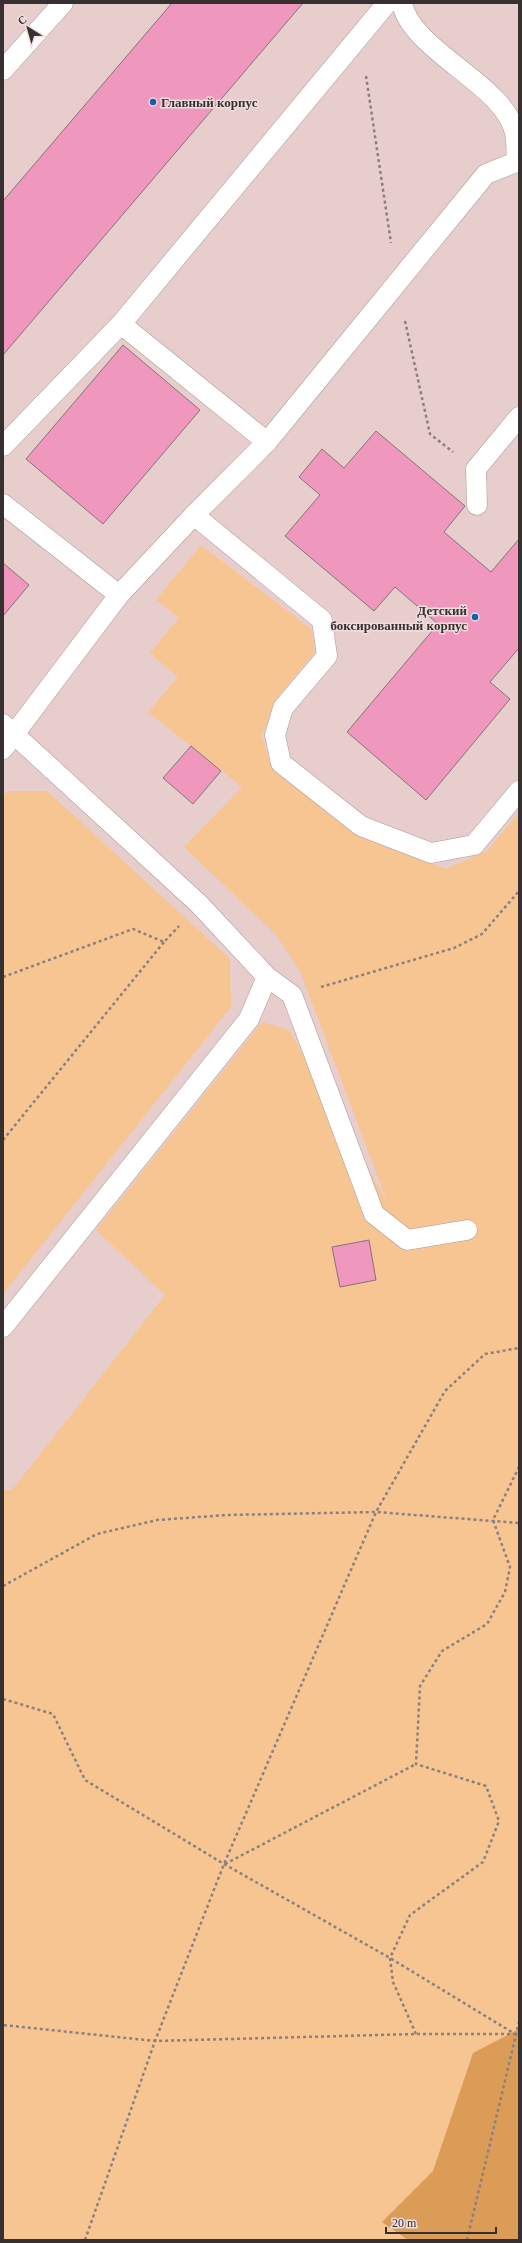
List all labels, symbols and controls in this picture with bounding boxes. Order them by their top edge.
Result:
north arrow [8,8,48,48]
text: С [15,13,29,27]
place label: Главный корпус [161,95,258,110]
marker: Главный корпус [148,97,158,107]
place label: Детский боксированный корпус [331,603,467,633]
marker: Детский боксированный корпус [470,612,480,622]
scale bar [386,2209,496,2235]
text: 20 m [392,2216,417,2230]

